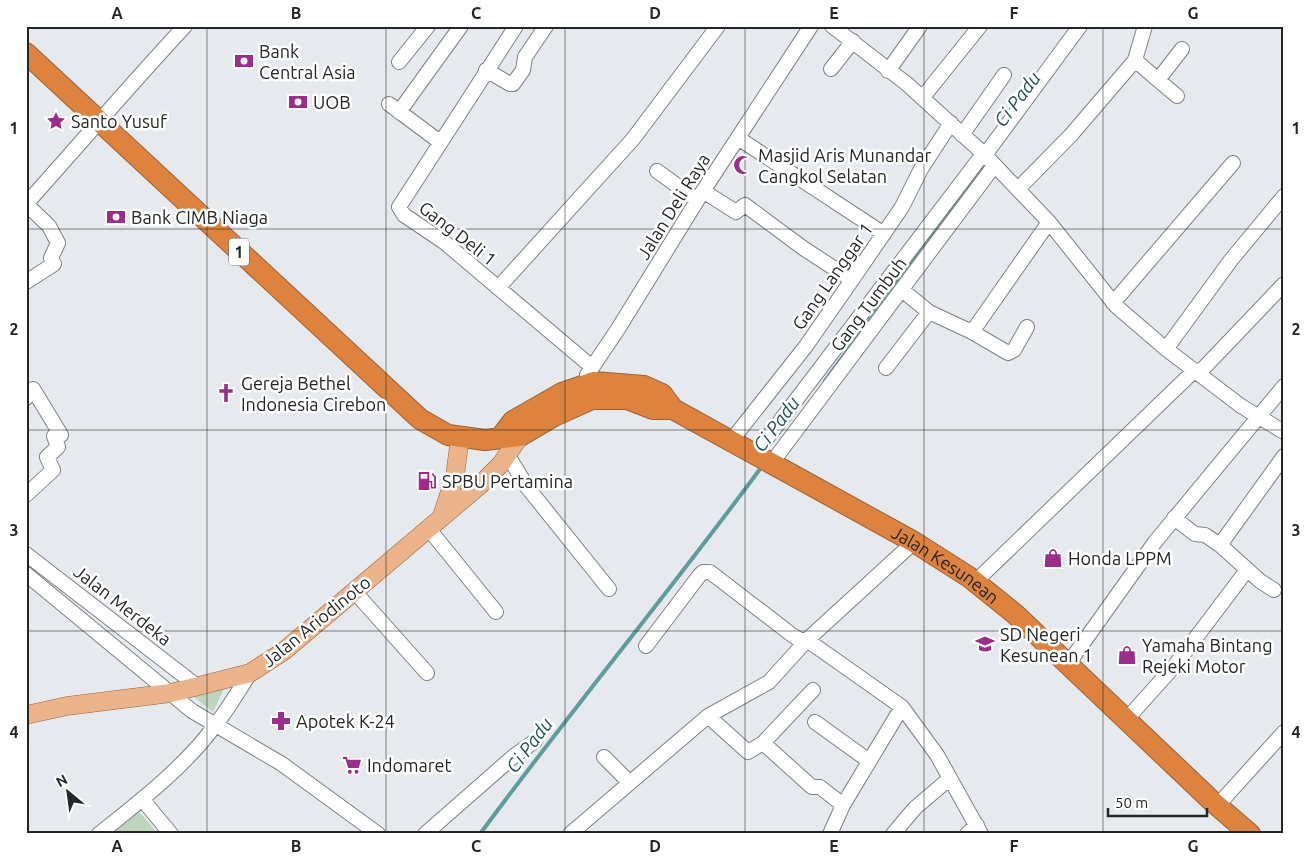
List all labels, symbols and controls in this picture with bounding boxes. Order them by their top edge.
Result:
text: A [111,4,123,22]
text: B [291,4,301,22]
text: C [471,4,481,22]
text: D [649,4,661,22]
text: E [829,4,839,22]
text: F [1010,4,1019,22]
text: G [1187,4,1199,22]
place label: Bank Central Asia [259,41,356,82]
bank icon: Bank Central Asia [233,50,255,72]
water label: Ci Padu [989,67,1045,131]
bank icon: UOB [287,91,309,113]
place label: UOB [313,92,351,112]
place icon: Santo Yusuf [45,110,67,132]
place label: Santo Yusuf [71,111,167,131]
text: 1 [9,119,19,137]
text: 1 [1291,119,1301,137]
place label: Masjid Aris Munandar Cangkol Selatan [758,145,931,186]
street label: Jalan Deli Raya [633,150,713,262]
mosque icon: Masjid Aris Munandar Cangkol Selatan [732,154,754,176]
street label: Gang Deli 1 [416,197,500,269]
bank icon: Bank CIMB Niaga [105,206,127,228]
place label: Bank CIMB Niaga [131,207,268,227]
street label: Gang Langgar 1 [788,219,876,333]
road number: 1 [229,238,249,266]
street label: Gang Tumbuh [826,253,910,355]
text: 2 [9,320,19,338]
text: 2 [1291,320,1301,338]
place label: Gereja Bethel Indonesia Cirebon [241,373,386,414]
church icon: Gereja Bethel Indonesia Cirebon [215,382,237,404]
water label: Ci Padu [748,392,804,456]
fuel station icon: SPBU Pertamina [416,470,438,492]
place label: SPBU Pertamina [442,471,573,491]
text: 3 [9,521,19,539]
text: 3 [1291,521,1301,539]
street label: Jalan Kesunean [888,522,1003,607]
shop icon: Honda LPPM [1042,547,1064,569]
place label: Honda LPPM [1068,548,1172,568]
street label: Jalan Merdeka [70,561,176,649]
street label: Jalan Ariodinoto [258,571,374,671]
place label: SD Negeri Kesunean 1 [1000,624,1093,665]
school or university icon: SD Negeri Kesunean 1 [974,633,996,655]
place label: Yamaha Bintang Rejeki Motor [1142,635,1272,676]
shop icon: Yamaha Bintang Rejeki Motor [1116,644,1138,666]
pharmacy icon: Apotek K-24 [270,710,292,732]
place label: Apotek K-24 [296,711,395,731]
water label: Ci Padu [501,713,557,777]
text: 4 [9,723,19,741]
text: 4 [1291,723,1301,741]
supermarket icon: Indomaret [341,754,363,776]
place label: Indomaret [367,755,452,775]
north arrow [42,768,92,818]
text: N [53,771,70,790]
scale bar [1108,785,1206,817]
text: 50 m [1115,794,1148,811]
text: A [111,837,123,855]
text: B [291,837,301,855]
text: C [471,837,481,855]
text: D [649,837,661,855]
text: E [829,837,839,855]
text: F [1010,837,1019,855]
text: G [1187,837,1199,855]

